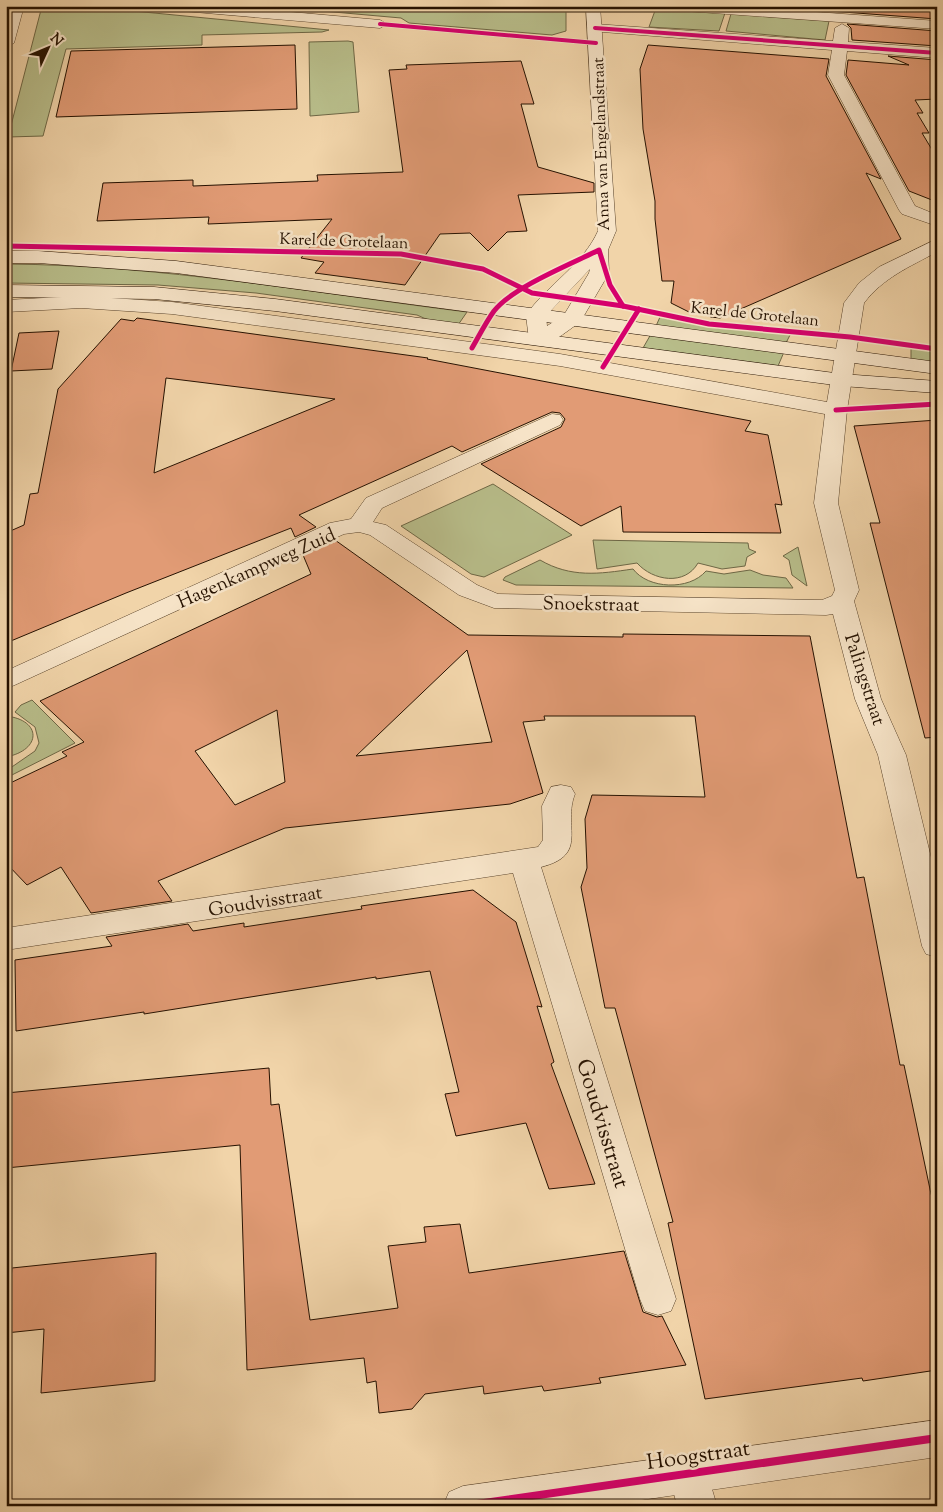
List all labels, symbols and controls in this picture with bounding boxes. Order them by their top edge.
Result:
north arrow [22,22,72,72]
text: N [45,29,67,51]
street label: Anna van Engelandstraat [588,56,617,231]
street label: Karel de Grotelaan [279,229,409,256]
street label: Karel de Grotelaan [689,297,821,334]
street label: Hagenkampweg Zuid [173,522,341,616]
street label: Snoekstraat [542,591,640,620]
street label: Palingstraat [836,630,891,730]
street label: Goudvisstraat [206,880,325,925]
street label: Goudvisstraat [566,1055,636,1193]
street label: Hoogstraat [645,1434,753,1480]

